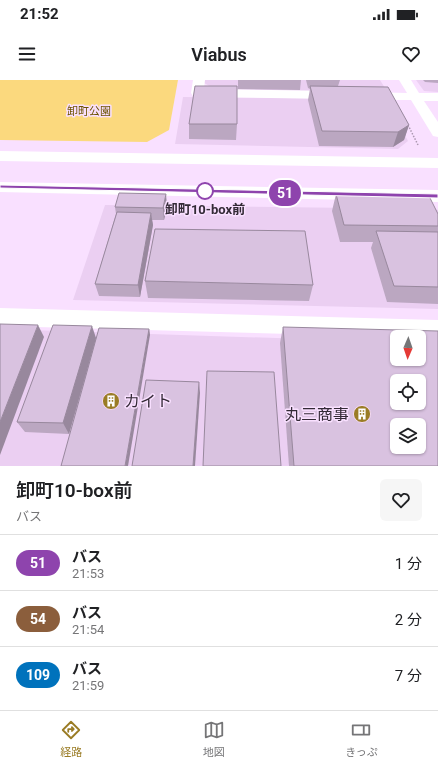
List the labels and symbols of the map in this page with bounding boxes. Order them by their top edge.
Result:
park label: 卸町公園 [67,105,111,118]
line badge: 51 [267,180,303,206]
marker: 卸町10-box前 [196,182,214,200]
place label: 卸町10-box前 [165,202,245,217]
north arrow [390,330,426,366]
building icon: カイト [101,391,121,411]
place label: カイト [124,392,172,411]
building icon: 丸三商事 [352,404,372,424]
place label: 丸三商事 [285,405,349,424]

